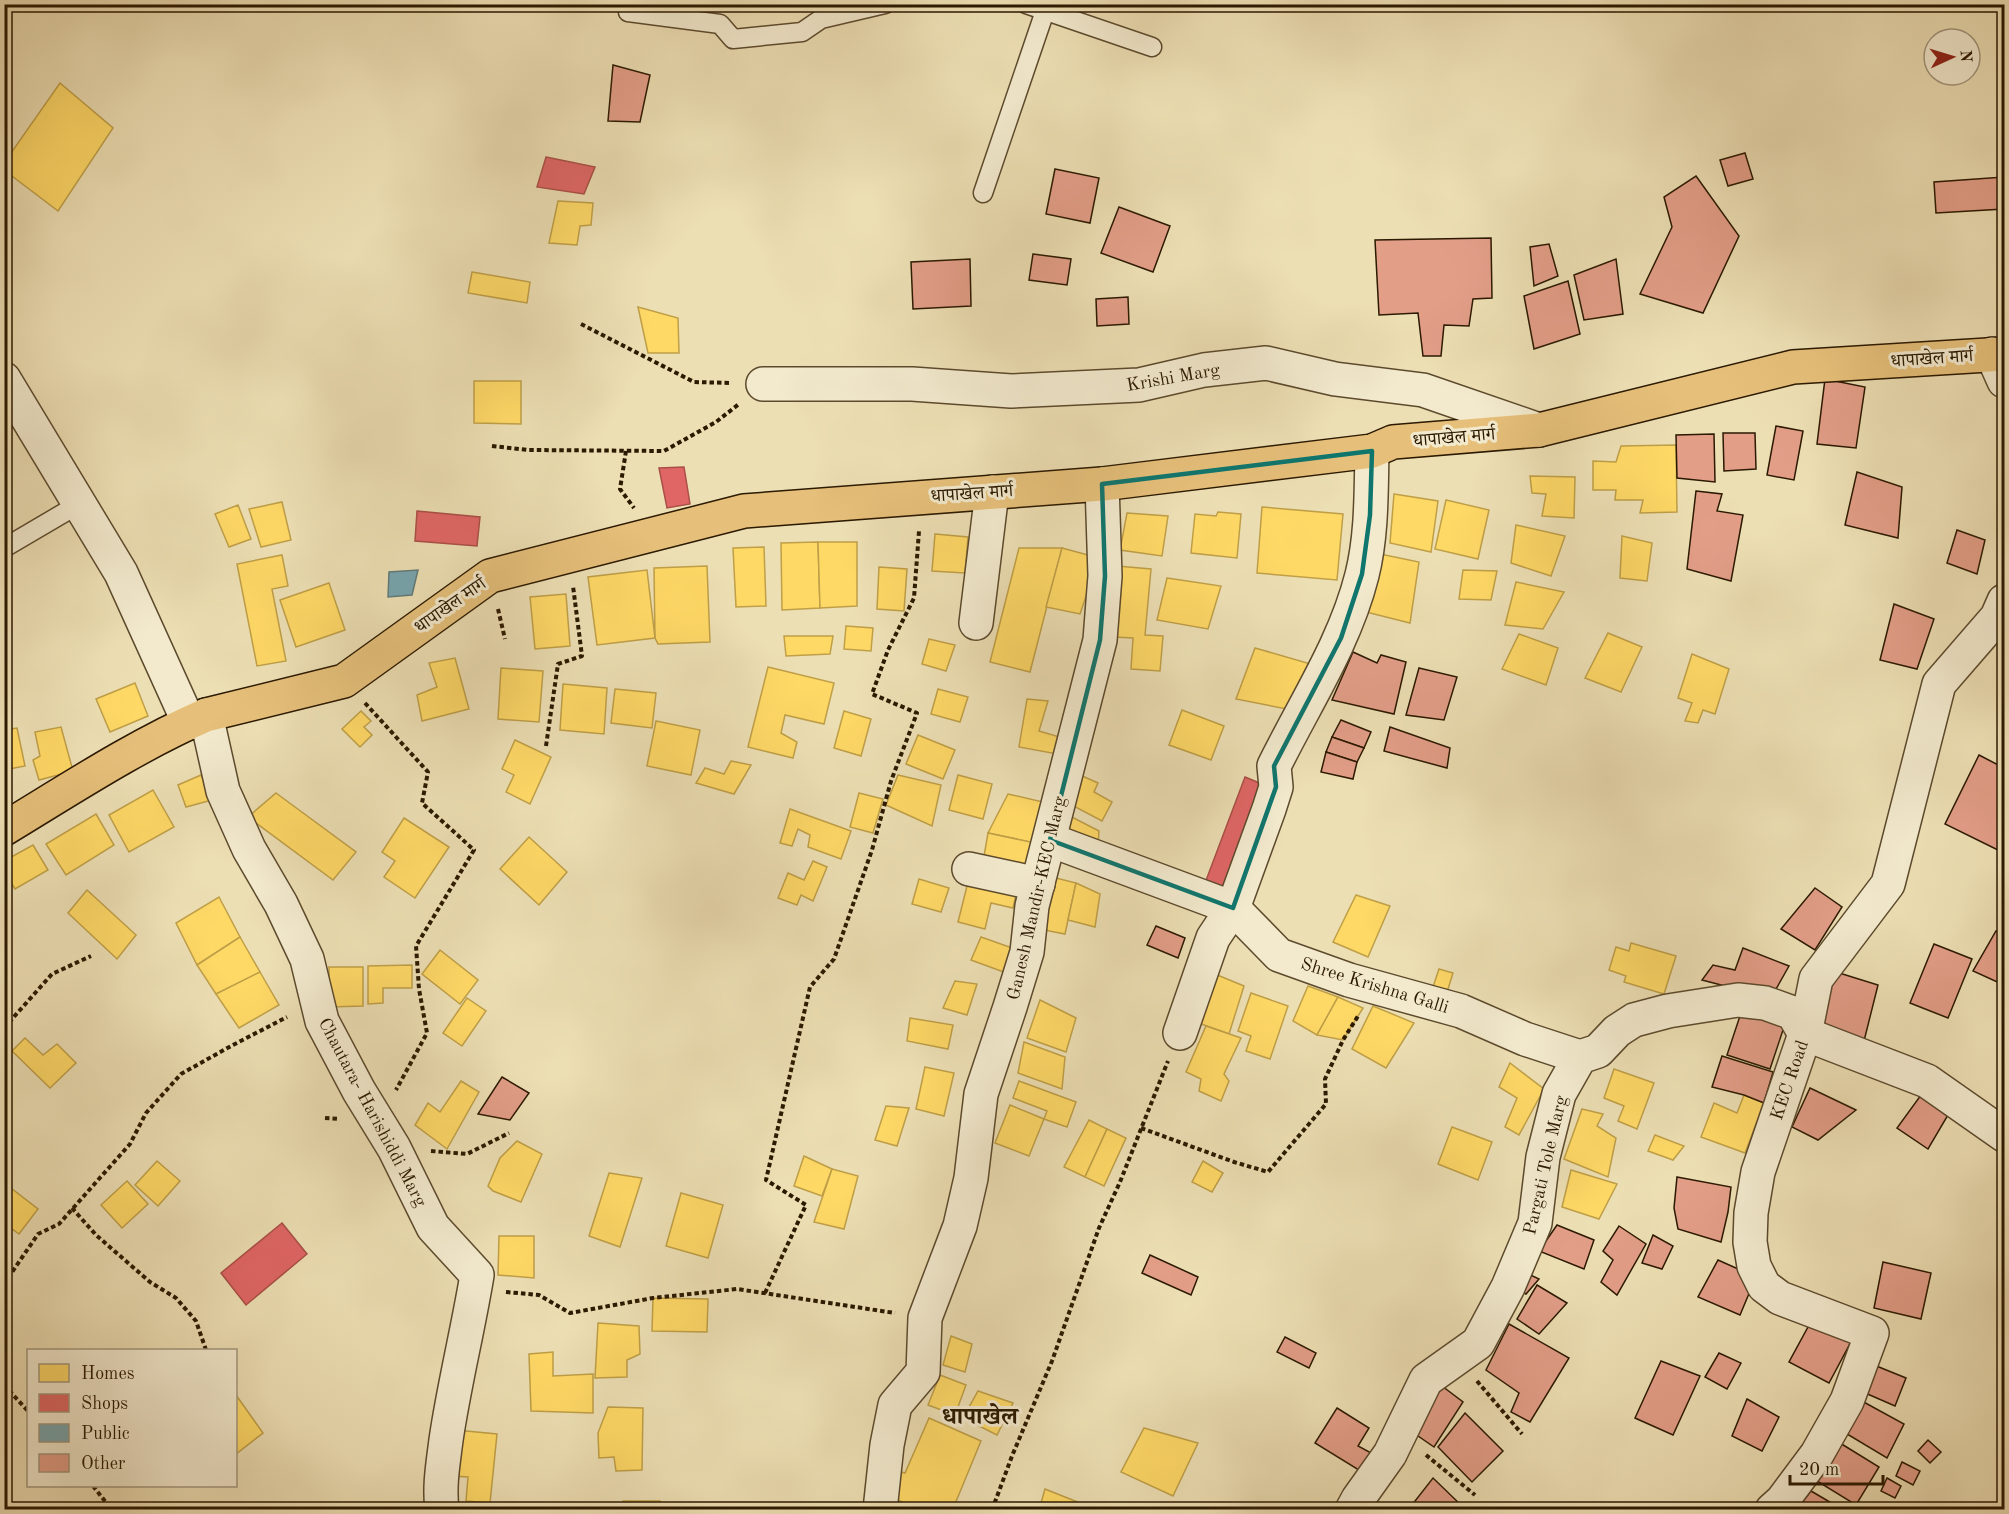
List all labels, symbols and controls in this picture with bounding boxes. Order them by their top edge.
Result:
north arrow [1922,27,1982,87]
text: N [1957,49,1973,64]
street label: धापाखेल मार्ग [1890,345,1975,371]
street label: Krishi Marg [1125,361,1222,395]
street label: धापाखेल मार्ग [1412,423,1497,451]
street label: धापाखेल मार्ग [930,480,1015,506]
street label: धापाखेल मार्ग [411,572,491,637]
street label: Ganesh Mandir-KEC Marg [1005,794,1069,1002]
street label: Shree Krishna Galli [1299,955,1451,1017]
street label: Chautara- Harishiddi Marg [315,1015,430,1210]
street label: KEC Road [1768,1038,1812,1123]
street label: Pargati Tole Marg [1521,1094,1571,1237]
legend [27,1349,237,1487]
text: Homes [81,1365,135,1383]
text: Shops [81,1395,128,1413]
district label: धापाखेल [942,1403,1020,1430]
text: Public [81,1425,130,1443]
scale bar [1790,1448,1883,1486]
text: Other [81,1455,126,1473]
text: 20 m [1799,1461,1839,1479]

